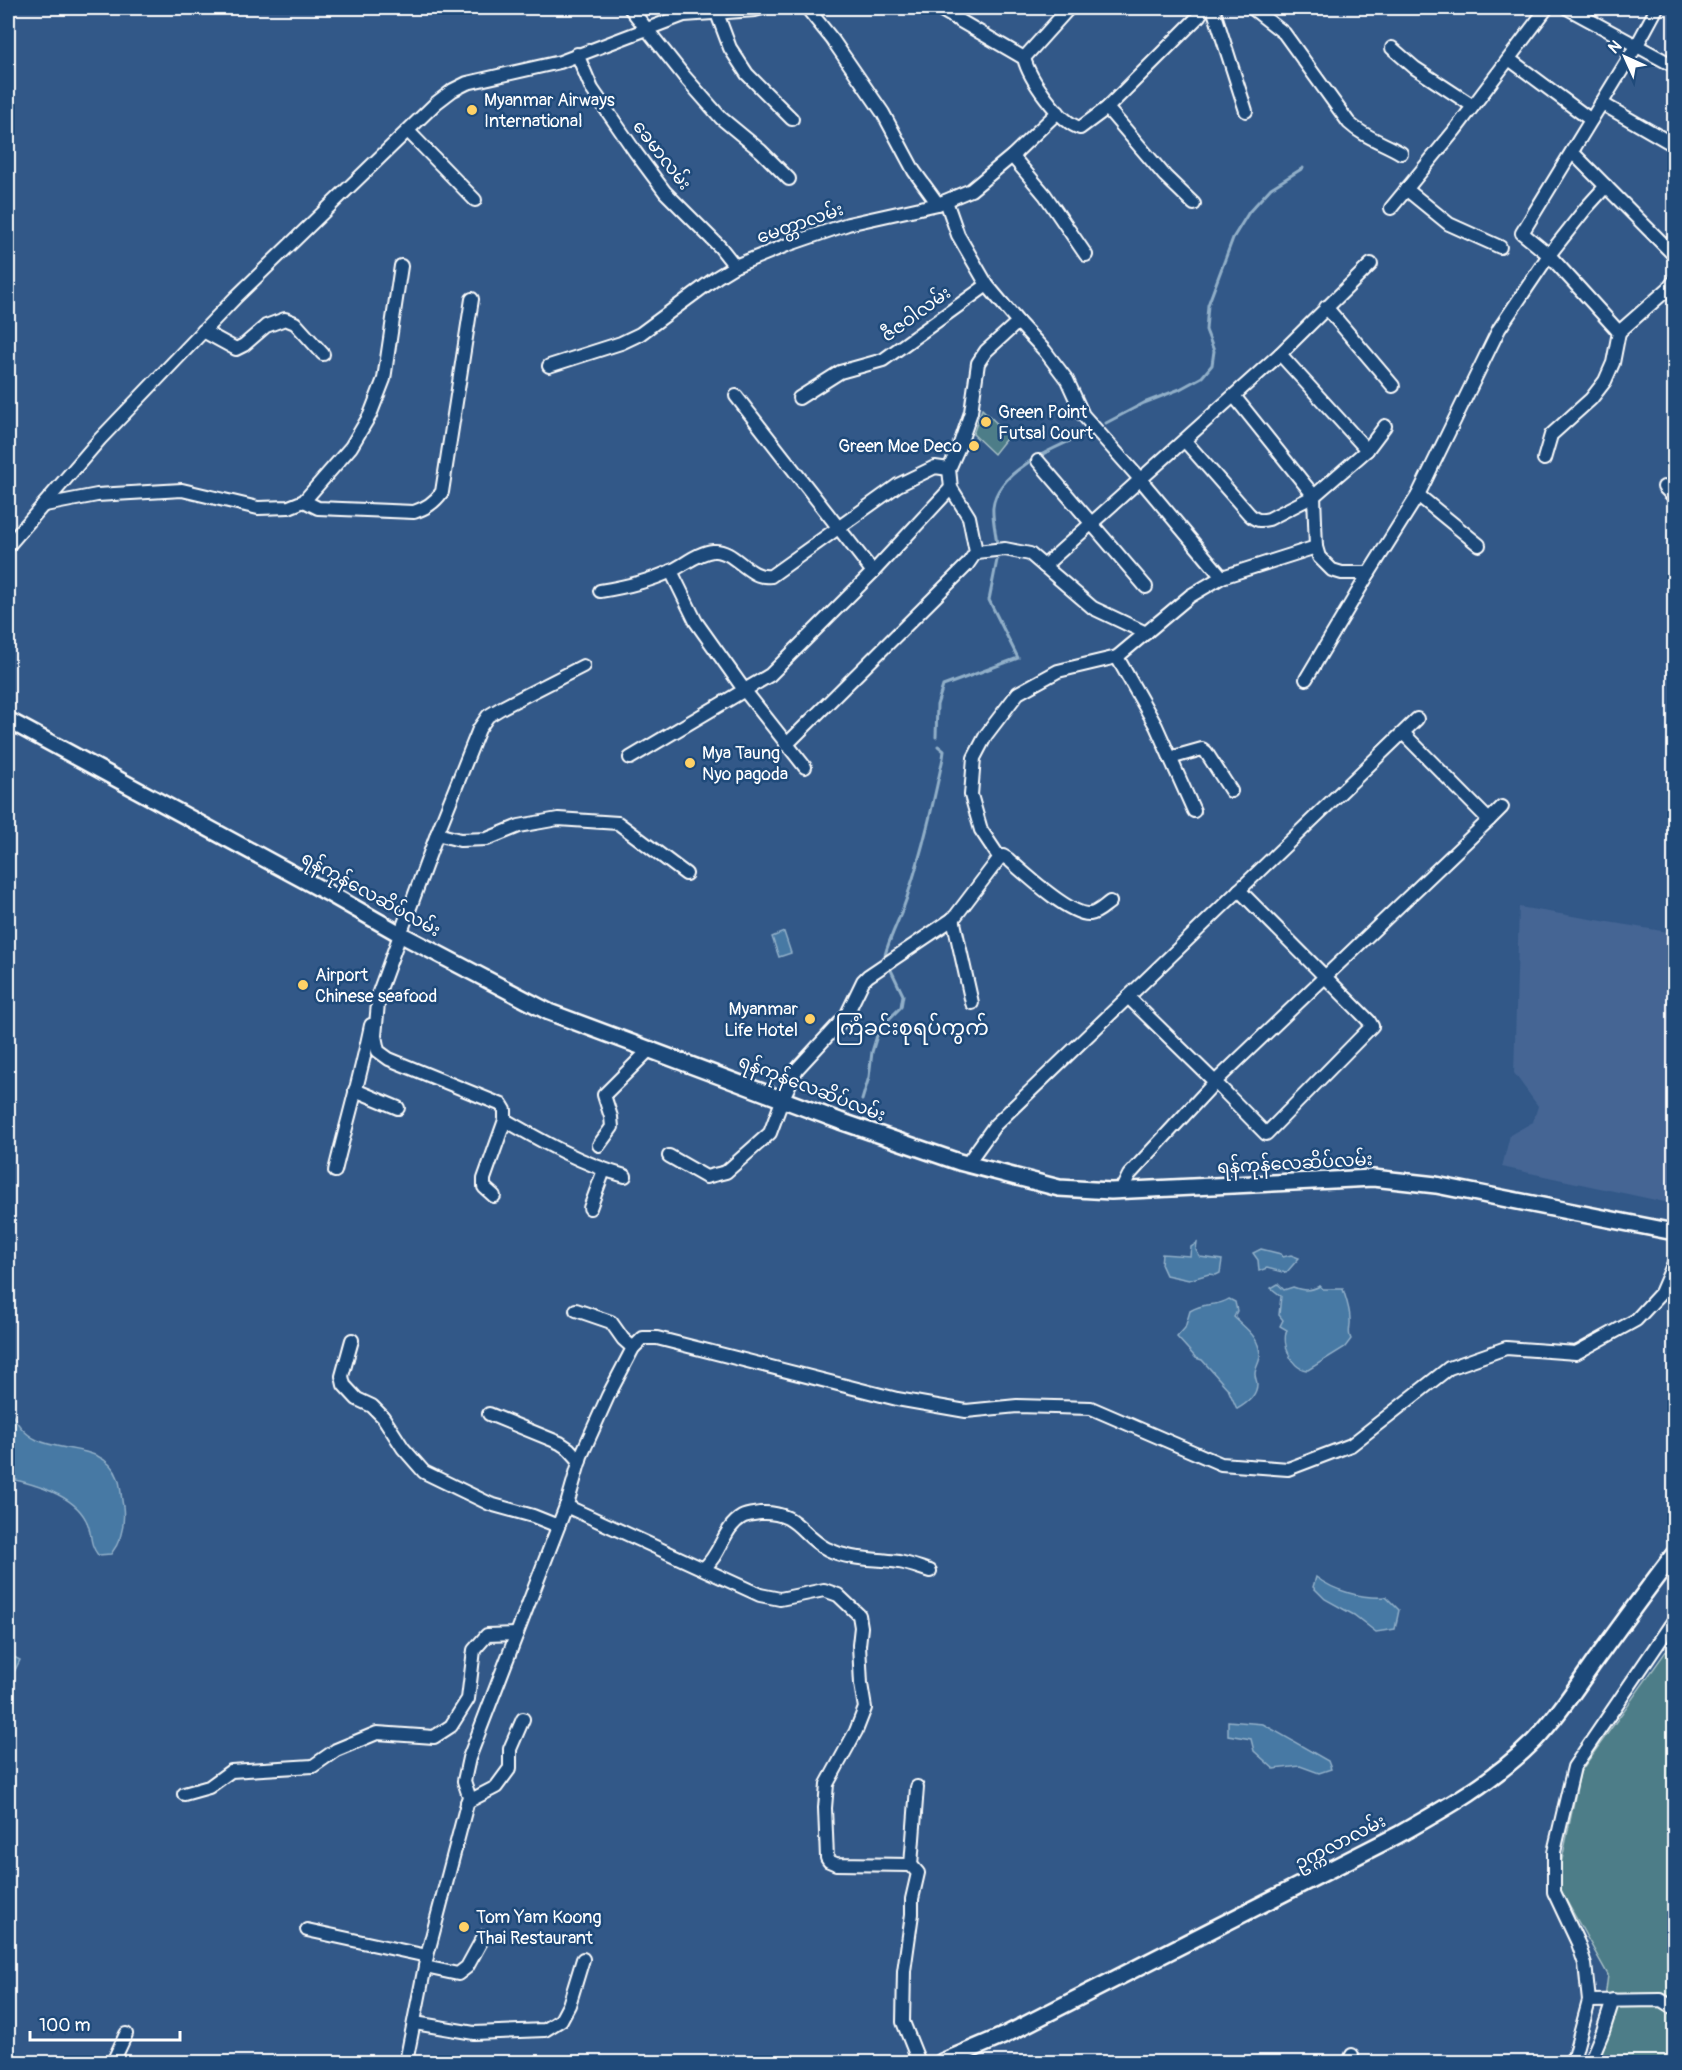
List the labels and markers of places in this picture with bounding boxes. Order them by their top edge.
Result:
place label: Myanmar Airways International [484,89,615,133]
marker: Myanmar Airways International [465,103,479,117]
place label: Green Point Futsal Court [998,401,1094,445]
marker: Green Point Futsal Court [979,415,993,429]
place label: Green Moe Deco [838,435,962,458]
marker: Green Moe Deco [967,439,981,453]
place label: Mya Taung Nyo pagoda [702,742,788,786]
marker: Mya Taung Nyo pagoda [683,756,697,770]
place label: Airport Chinese seafood [315,964,437,1008]
marker: Airport Chinese seafood [296,978,310,992]
place label: Myanmar Life Hotel [724,998,799,1042]
marker: Myanmar Life Hotel [803,1012,817,1026]
place label: Tom Yam Koong Thai Restaurant [476,1906,601,1950]
marker: Tom Yam Koong Thai Restaurant [457,1920,471,1934]

